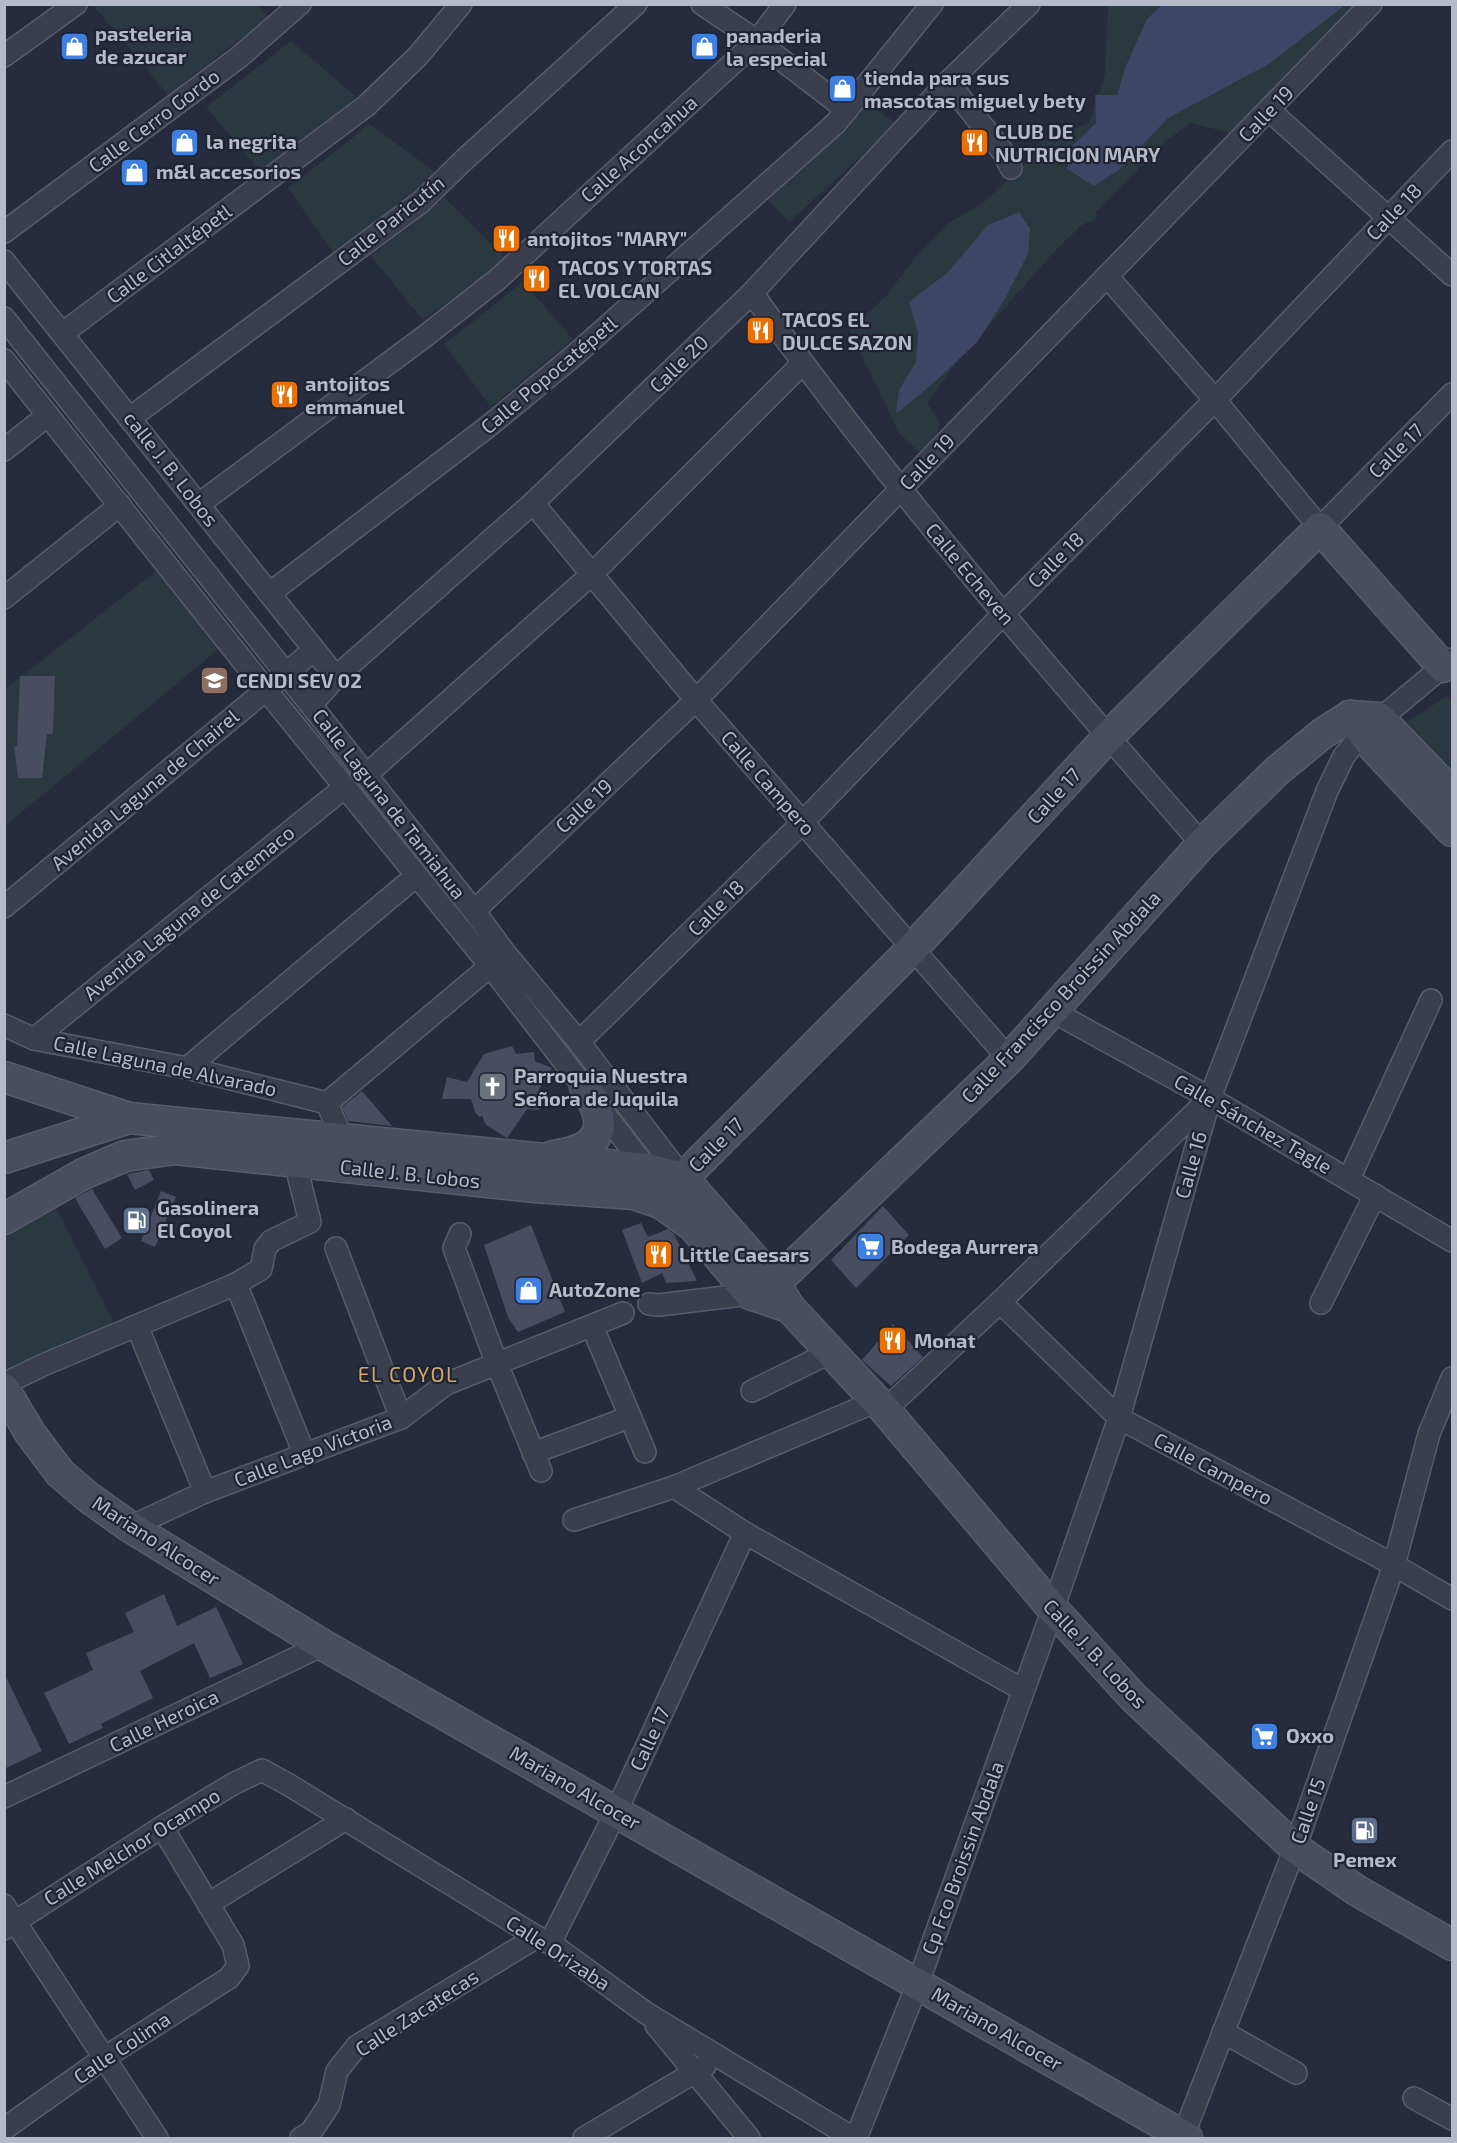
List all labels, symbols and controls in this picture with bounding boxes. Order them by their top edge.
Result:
place label: pasteleria de azucar [95,21,192,68]
place label: panaderia la especial [726,23,828,70]
shop icon: pasteleria de azucar [58,30,90,62]
shop icon: panaderia la especial [689,31,721,63]
street label: Calle Cerro Gordo [83,63,224,177]
place label: tienda para sus mascotas miguel y bety [864,65,1086,113]
shop icon: tienda para sus mascotas miguel y bety [827,73,859,105]
street label: Calle 19 [1233,80,1298,146]
street label: Calle Aconcahua [575,90,702,207]
place label: CLUB DE NUTRICION MARY [995,119,1161,166]
shop icon: la negrita [169,126,201,158]
restaurant icon: CLUB DE NUTRICION MARY [958,127,990,159]
place label: la negrita [206,129,297,153]
shop icon: m&l accesorios [119,156,151,188]
place label: m&l accesorios [156,159,301,183]
street label: Calle Paricutín [332,170,449,271]
street label: Calle 18 [1360,178,1426,245]
street label: Calle Citlaltépetl [101,198,236,308]
restaurant icon: antojitos "MARY" [490,223,522,255]
place label: antojitos "MARY" [527,226,687,250]
place label: TACOS Y TORTAS EL VOLCAN [558,255,712,302]
restaurant icon: TACOS Y TORTAS EL VOLCAN [521,263,553,295]
place label: TACOS EL DULCE SAZON [782,307,912,354]
street label: Calle Popocatépetl [475,310,621,438]
restaurant icon: TACOS EL DULCE SAZON [745,315,777,347]
street label: Calle 20 [644,329,713,397]
place label: antojitos emmanuel [305,371,405,418]
restaurant icon: antojitos emmanuel [268,379,300,411]
street label: calle J. B. Lobos [119,406,224,531]
street label: Calle 17 [1363,418,1428,483]
street label: Calle 19 [894,428,959,494]
street label: Calle Echeven [921,518,1020,629]
street label: Calle 18 [1022,526,1088,592]
school or university icon: CENDI SEV 02 [199,665,231,697]
place label: CENDI SEV 02 [236,668,362,692]
street label: Avenida Laguna de Chairel [46,704,243,875]
street label: Calle Laguna de Tamiahua [308,704,472,903]
street label: Calle Campero [717,725,821,840]
street label: Calle 17 [1021,762,1085,828]
street label: Calle 19 [550,773,617,838]
street label: Avenida Laguna de Catemaco [78,820,299,1005]
street label: Calle 18 [682,874,748,940]
street label: Calle Francisco Broissin Abdala [956,885,1165,1107]
street label: Calle Laguna de Alvarado [51,1030,279,1100]
place label: Parroquia Nuestra Señora de Juquila [514,1063,688,1110]
street label: Calle Sánchez Tagle [1170,1068,1337,1178]
church icon: Parroquia Nuestra Señora de Juquila [477,1071,509,1103]
street label: Calle 17 [683,1112,748,1177]
street label: Calle 16 [1169,1128,1211,1201]
street label: Calle J. B. Lobos [339,1154,481,1192]
place label: Gasolinera El Coyol [157,1195,259,1243]
fuel station icon: Gasolinera El Coyol [120,1204,152,1236]
supermarket icon: Bodega Aurrera [854,1231,886,1263]
place label: Bodega Aurrera [891,1234,1039,1258]
restaurant icon: Little Caesars [642,1239,674,1271]
place label: Little Caesars [679,1242,809,1266]
shop icon: AutoZone [512,1274,544,1306]
place label: AutoZone [549,1277,641,1301]
restaurant icon: Monat [877,1325,909,1357]
place label: Monat [914,1328,976,1352]
district label: EL COYOL [358,1361,458,1386]
street label: Calle Lago Victoria [230,1409,395,1491]
street label: Calle Campero [1150,1427,1277,1509]
street label: Mariano Alcocer [88,1490,225,1590]
street label: Calle J. B. Lobos [1039,1594,1153,1713]
street label: Calle Heroica [105,1683,222,1757]
street label: Calle 17 [624,1703,674,1774]
supermarket icon: Oxxo [1249,1720,1281,1752]
place label: Oxxo [1286,1723,1334,1747]
street label: Mariano Alcocer [506,1740,645,1834]
street label: Cp Fco Broissin Abdala [916,1758,1008,1958]
street label: Calle 15 [1285,1775,1329,1847]
street label: Calle Melchor Ocampo [39,1782,224,1910]
fuel station icon: Pemex [1349,1814,1381,1846]
place label: Pemex [1333,1847,1398,1871]
street label: Calle Orizaba [502,1910,615,1995]
street label: Calle Zacatecas [350,1963,482,2061]
street label: Mariano Alcocer [928,1981,1067,2075]
street label: Calle Colima [68,2006,174,2088]

